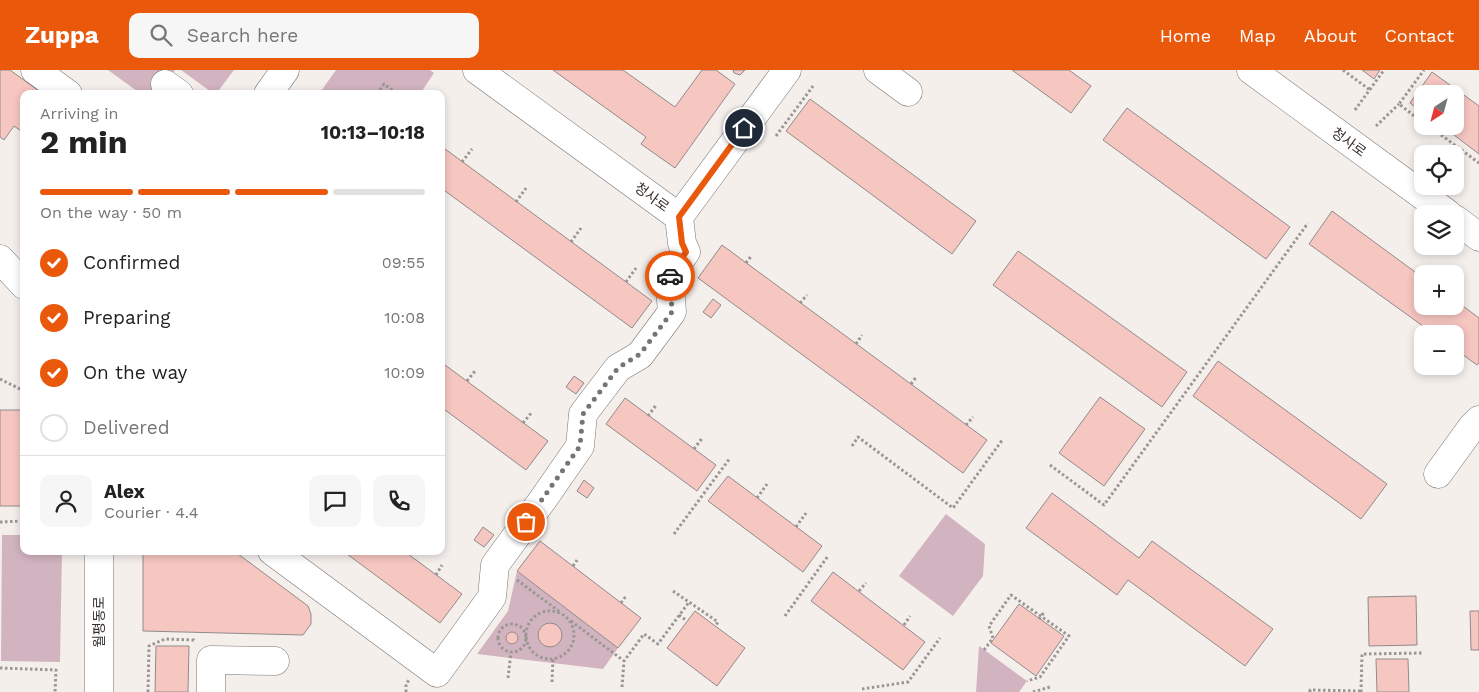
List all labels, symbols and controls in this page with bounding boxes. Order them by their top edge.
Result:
search box [129,13,479,58]
text: Zuppa [25,21,99,49]
icon: search [147,21,175,49]
text: Search here [187,24,298,47]
text: Home [1160,25,1211,46]
text: Map [1239,25,1276,46]
text: About [1304,25,1356,46]
text: Contact [1384,25,1454,46]
north arrow [1414,85,1464,135]
map controls [1414,85,1464,375]
text: Arriving in [40,104,118,123]
pin [723,107,765,149]
icon: home [730,114,758,142]
text: 10:13–10:18 [321,121,425,144]
text: 2 min [40,123,128,161]
street label: 청사로 [1329,124,1369,160]
button: locate [1414,145,1464,195]
street label: 청사로 [632,179,672,215]
text: On the way · 50 m [40,203,182,222]
button: layers [1414,205,1464,255]
icon: check [40,249,68,277]
text: Confirmed [83,251,180,274]
courier [645,251,695,301]
text: 09:55 [382,253,425,272]
icon: car [656,262,684,290]
button: + [1414,265,1464,315]
icon: check [40,304,68,332]
text: Preparing [83,306,170,329]
text: 10:08 [384,308,425,327]
button: − [1414,325,1464,375]
icon: check [40,359,68,387]
text: On the way [83,361,187,384]
text: 10:09 [384,363,425,382]
text: Delivered [83,416,170,439]
button: person [40,475,92,527]
button: chat [309,475,361,527]
button: phone [373,475,425,527]
text: Alex [104,480,145,503]
pin [505,501,547,543]
text: Courier · 4.4 [104,503,199,522]
icon: bag [512,508,540,536]
street label: 월평동로 [91,596,107,648]

